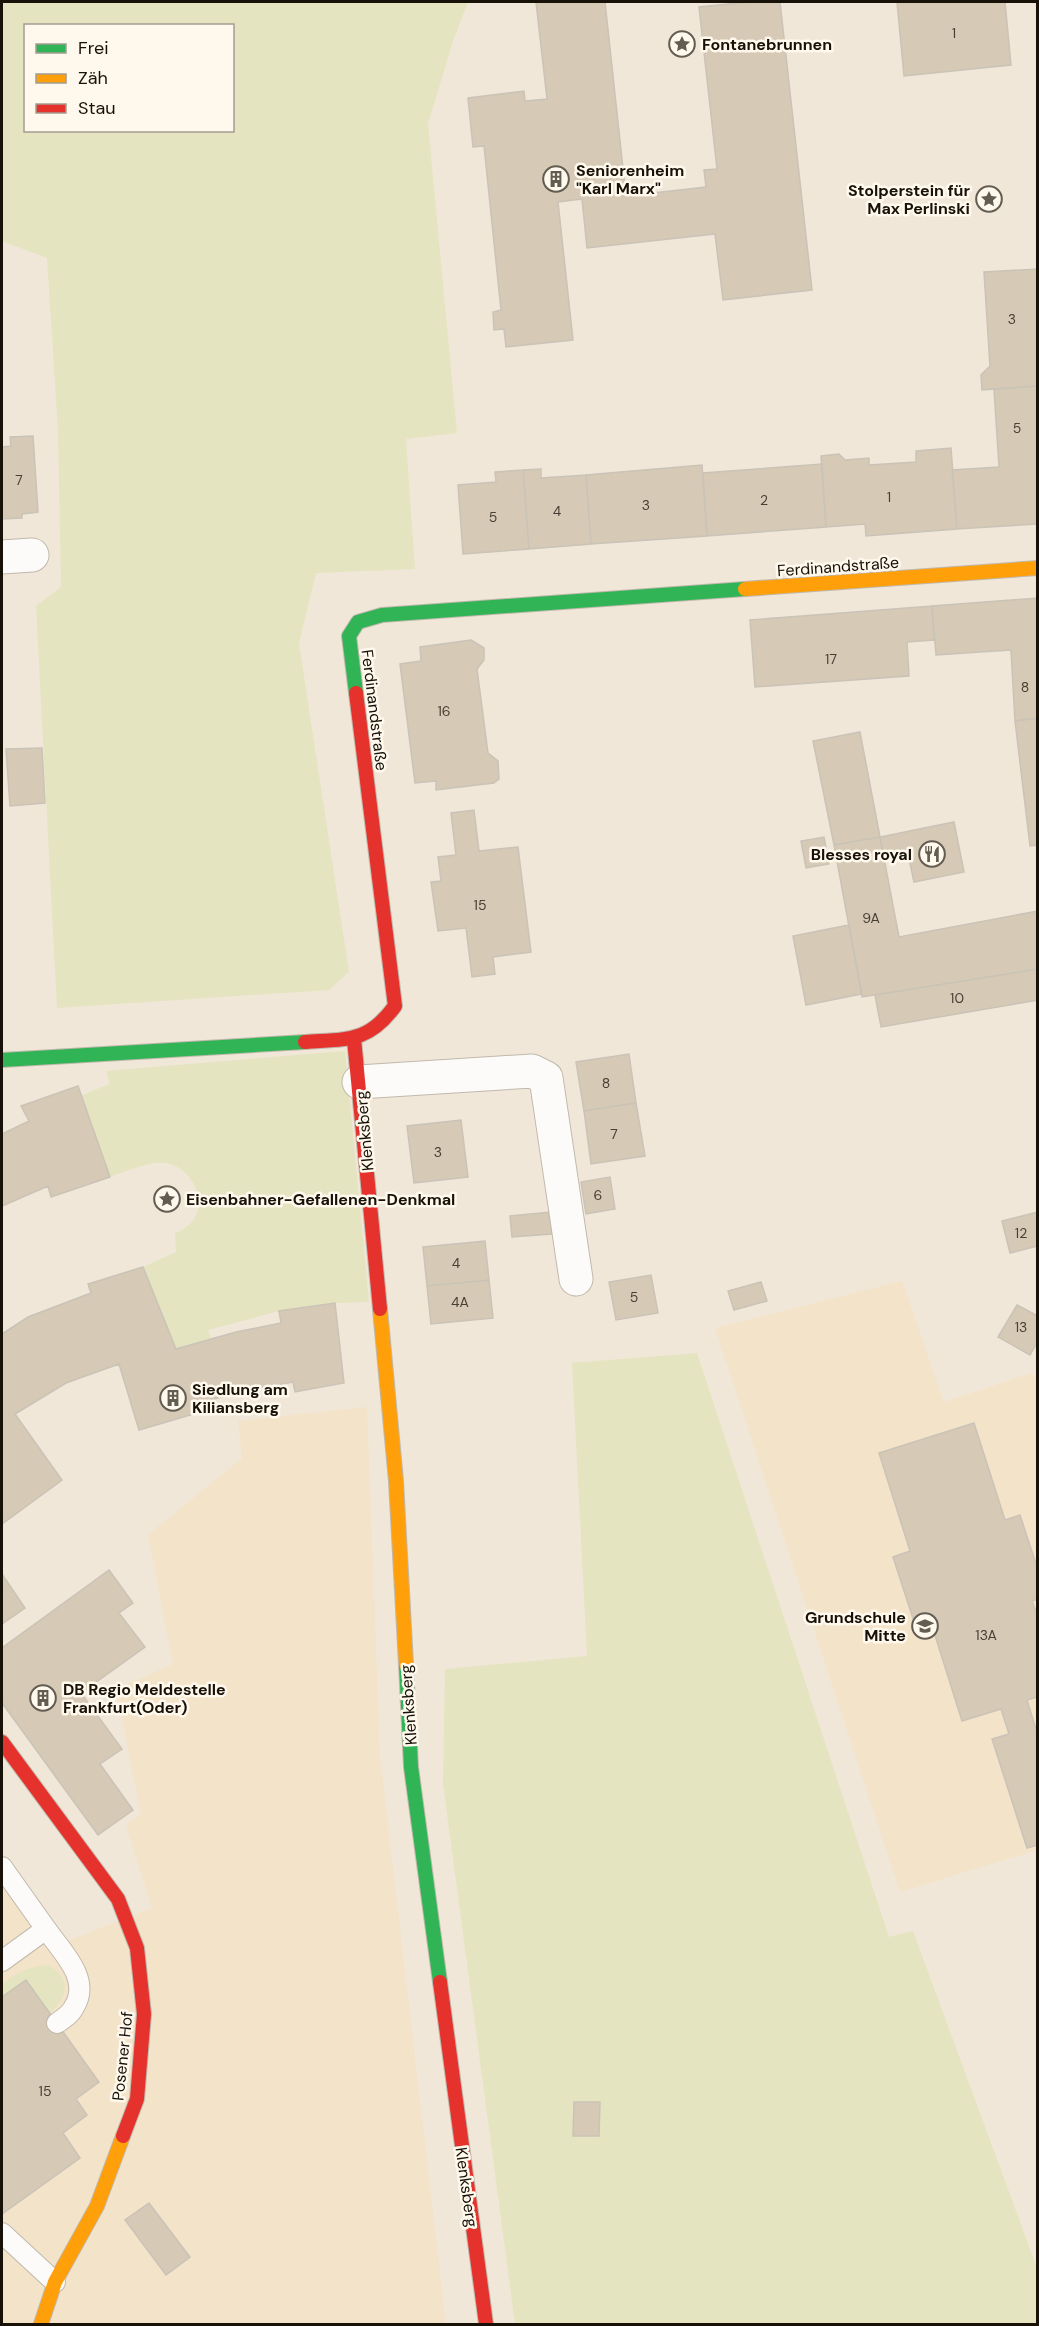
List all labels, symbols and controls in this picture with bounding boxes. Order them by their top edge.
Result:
legend [24,24,234,132]
house number: 1 [952,24,956,42]
place icon: Fontanebrunnen [667,29,697,59]
place label: Fontanebrunnen [702,34,832,55]
text: Frei [78,36,109,60]
text: Zäh [78,66,108,90]
text: Stau [78,96,116,120]
place label: Seniorenheim "Karl Marx" [576,160,684,199]
building icon: Seniorenheim "Karl Marx" [541,164,571,194]
place label: Stolperstein für Max Perlinski [848,180,970,219]
place icon: Stolperstein für Max Perlinski [974,184,1004,214]
house number: 3 [1008,310,1016,328]
house number: 5 [1013,419,1021,437]
house number: 7 [15,471,23,489]
house number: 1 [887,488,891,506]
house number: 2 [760,491,768,509]
house number: 3 [642,496,650,514]
house number: 4 [553,502,562,520]
house number: 5 [489,508,497,526]
street label: Ferdinandstraße [776,552,900,581]
street label: Ferdinandstraße [357,648,392,772]
house number: 17 [825,650,837,668]
house number: 8 [1021,678,1029,696]
house number: 16 [437,702,451,720]
restaurant icon: Blesses royal [917,839,947,869]
place label: Blesses royal [811,844,912,865]
house number: 15 [474,896,486,914]
house number: 9A [862,909,880,927]
house number: 10 [950,989,964,1007]
house number: 8 [602,1074,610,1092]
street label: Klenksberg [351,1090,378,1172]
house number: 7 [610,1125,618,1143]
house number: 3 [434,1143,442,1161]
place icon: Eisenbahner-Gefallenen-Denkmal [152,1184,182,1214]
house number: 6 [594,1186,602,1204]
place label: Eisenbahner-Gefallenen-Denkmal [186,1189,455,1210]
house number: 12 [1015,1224,1027,1242]
house number: 4 [452,1254,461,1272]
house number: 5 [630,1288,638,1306]
house number: 4A [451,1293,469,1311]
house number: 13 [1015,1318,1027,1336]
place label: Siedlung am Kiliansberg [192,1379,288,1418]
building icon: Siedlung am Kiliansberg [158,1383,188,1413]
place label: Grundschule Mitte [805,1607,906,1646]
school or university icon: Grundschule Mitte [910,1611,940,1641]
house number: 13A [975,1626,997,1644]
street label: Klenksberg [395,1664,422,1746]
place label: DB Regio Meldestelle Frankfurt(Oder) [63,1679,226,1718]
building icon: DB Regio Meldestelle Frankfurt(Oder) [28,1683,58,1713]
street label: Posener Hof [107,2010,138,2102]
house number: 15 [39,2082,51,2100]
street label: Klenksberg [450,2146,483,2228]

